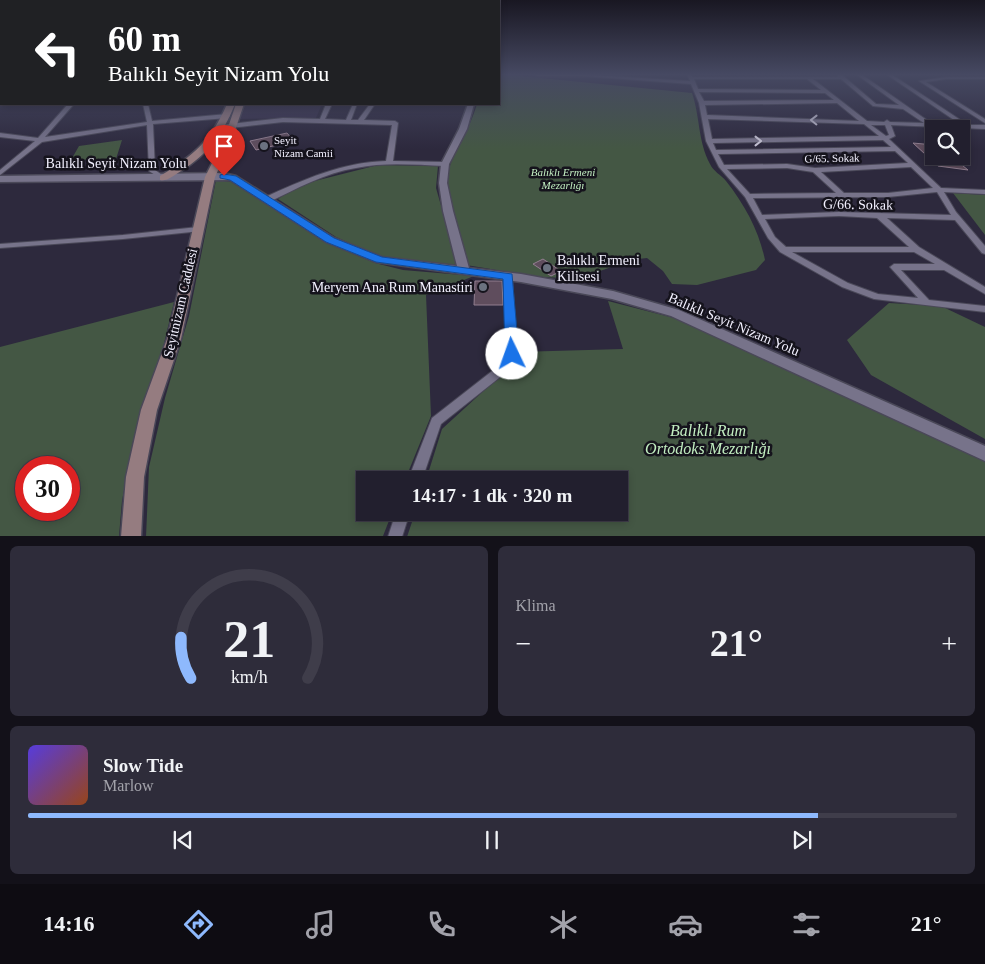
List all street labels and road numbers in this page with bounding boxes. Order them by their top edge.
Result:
street label: G/65. Sokak [804,152,860,164]
street label: Balıklı Seyit Nizam Yolu [46,156,186,171]
street label: G/66. Sokak [823,196,893,213]
street label: Seyitnizam Caddesi [161,247,200,359]
street label: Balıklı Seyit Nizam Yolu [666,290,802,359]

